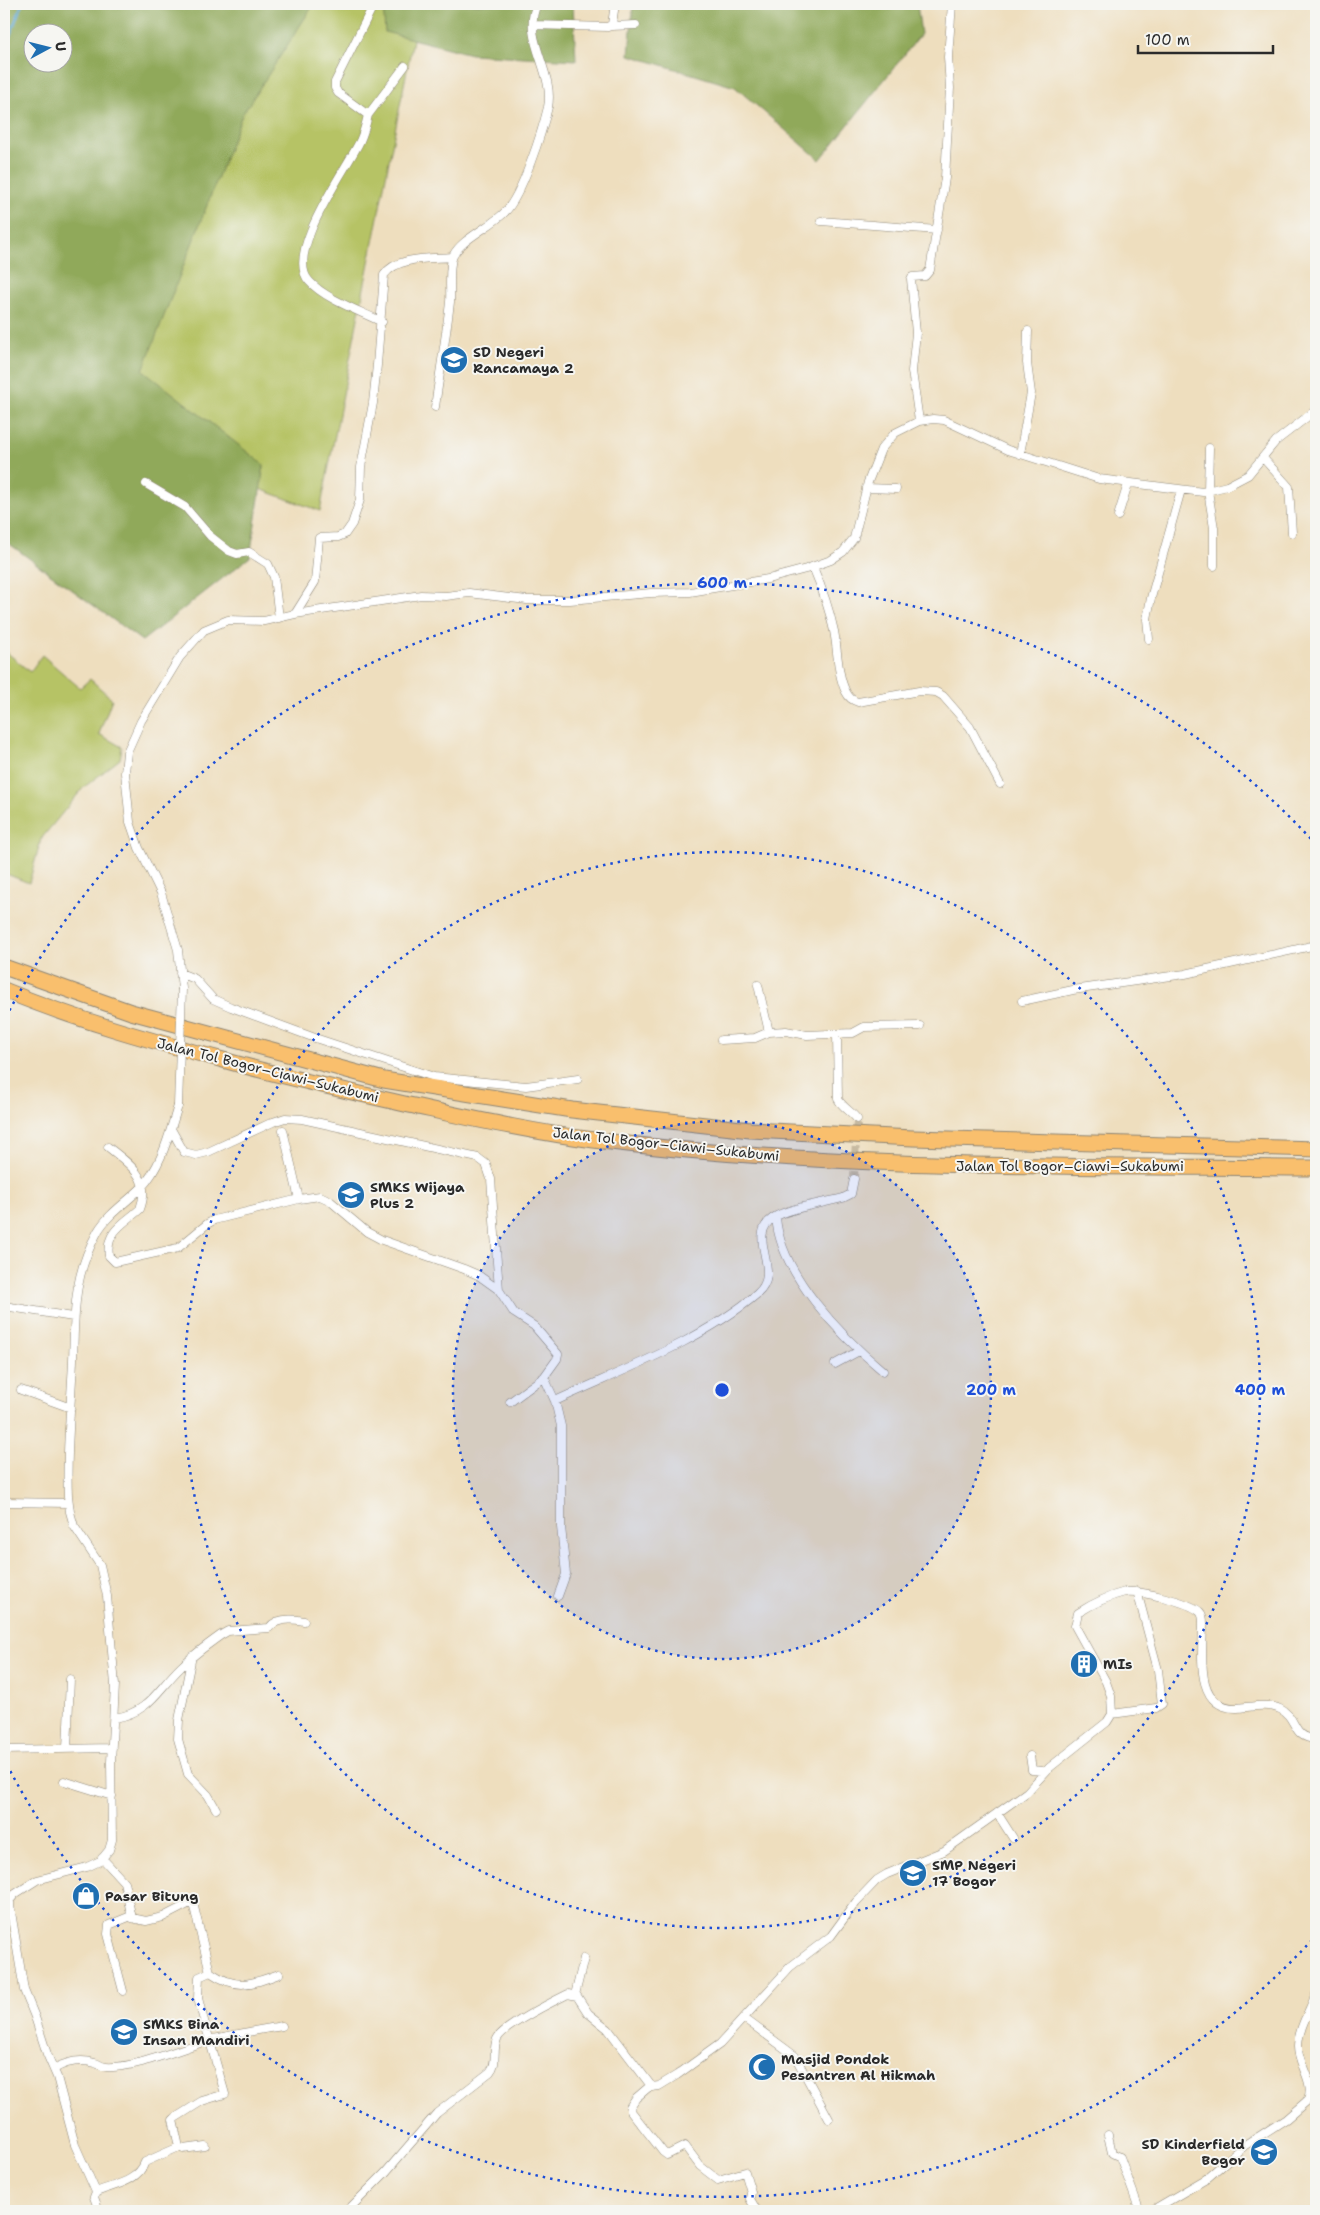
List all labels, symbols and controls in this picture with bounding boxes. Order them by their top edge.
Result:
north arrow [22,22,72,72]
scale bar [1138,22,1272,54]
text: 100 m [1145,30,1190,50]
text: U [51,41,70,52]
place label: SD Negeri Rancamaya 2 [473,343,574,377]
school or university icon: SD Negeri Rancamaya 2 [439,345,469,375]
text: 600 m [697,573,747,593]
street label: Jalan Tol Bogor–Ciawi–Sukabumi [155,1034,381,1106]
street label: Jalan Tol Bogor–Ciawi–Sukabumi [552,1123,780,1165]
street label: Jalan Tol Bogor–Ciawi–Sukabumi [956,1157,1184,1175]
place label: SMKS Wijaya Plus 2 [370,1178,465,1212]
school or university icon: SMKS Wijaya Plus 2 [336,1180,366,1210]
text: 200 m [966,1380,1016,1400]
text: 400 m [1235,1380,1285,1400]
centre of rings [713,1381,731,1399]
building icon: MIs [1069,1649,1099,1679]
place label: MIs [1103,1655,1132,1673]
place label: SMP Negeri 17 Bogor [932,1856,1016,1890]
school or university icon: SMP Negeri 17 Bogor [898,1858,928,1888]
shop icon: Pasar Bitung [71,1881,101,1911]
place label: Pasar Bitung [105,1887,198,1905]
place label: SMKS Bina Insan Mandiri [143,2015,250,2049]
school or university icon: SMKS Bina Insan Mandiri [109,2017,139,2047]
place label: Masjid Pondok Pesantren Al Hikmah [781,2050,935,2084]
mosque icon: Masjid Pondok Pesantren Al Hikmah [747,2052,777,2082]
place label: SD Kinderfield Bogor [1141,2135,1245,2169]
school or university icon: SD Kinderfield Bogor [1249,2137,1279,2167]

